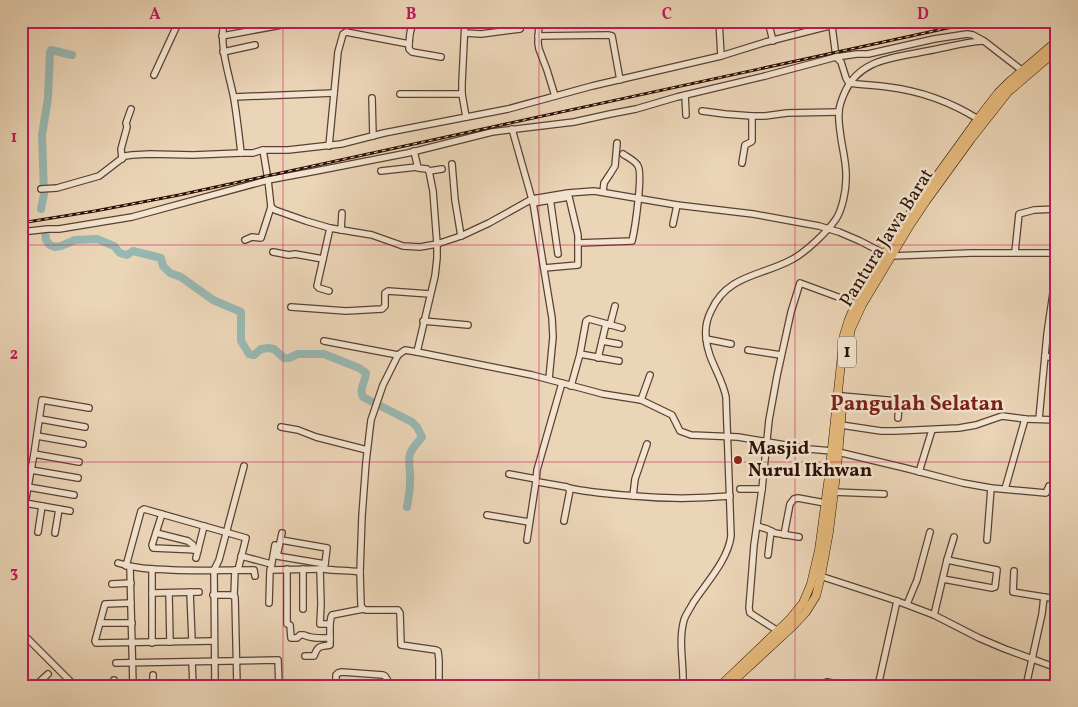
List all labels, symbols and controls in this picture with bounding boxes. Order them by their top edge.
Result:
text: A [149,4,161,26]
text: B [406,4,417,26]
text: C [662,4,672,26]
text: D [917,4,929,26]
text: 1 [11,127,17,149]
street label: Pantura Jawa Barat [834,164,940,312]
road number: 1 [838,337,856,368]
text: 2 [10,344,18,366]
district label: Pangulah Selatan [830,390,1004,419]
place label: Masjid Nurul Ikhwan [748,436,872,484]
marker: Masjid Nurul Ikhwan [732,454,744,466]
text: 3 [10,562,18,584]

